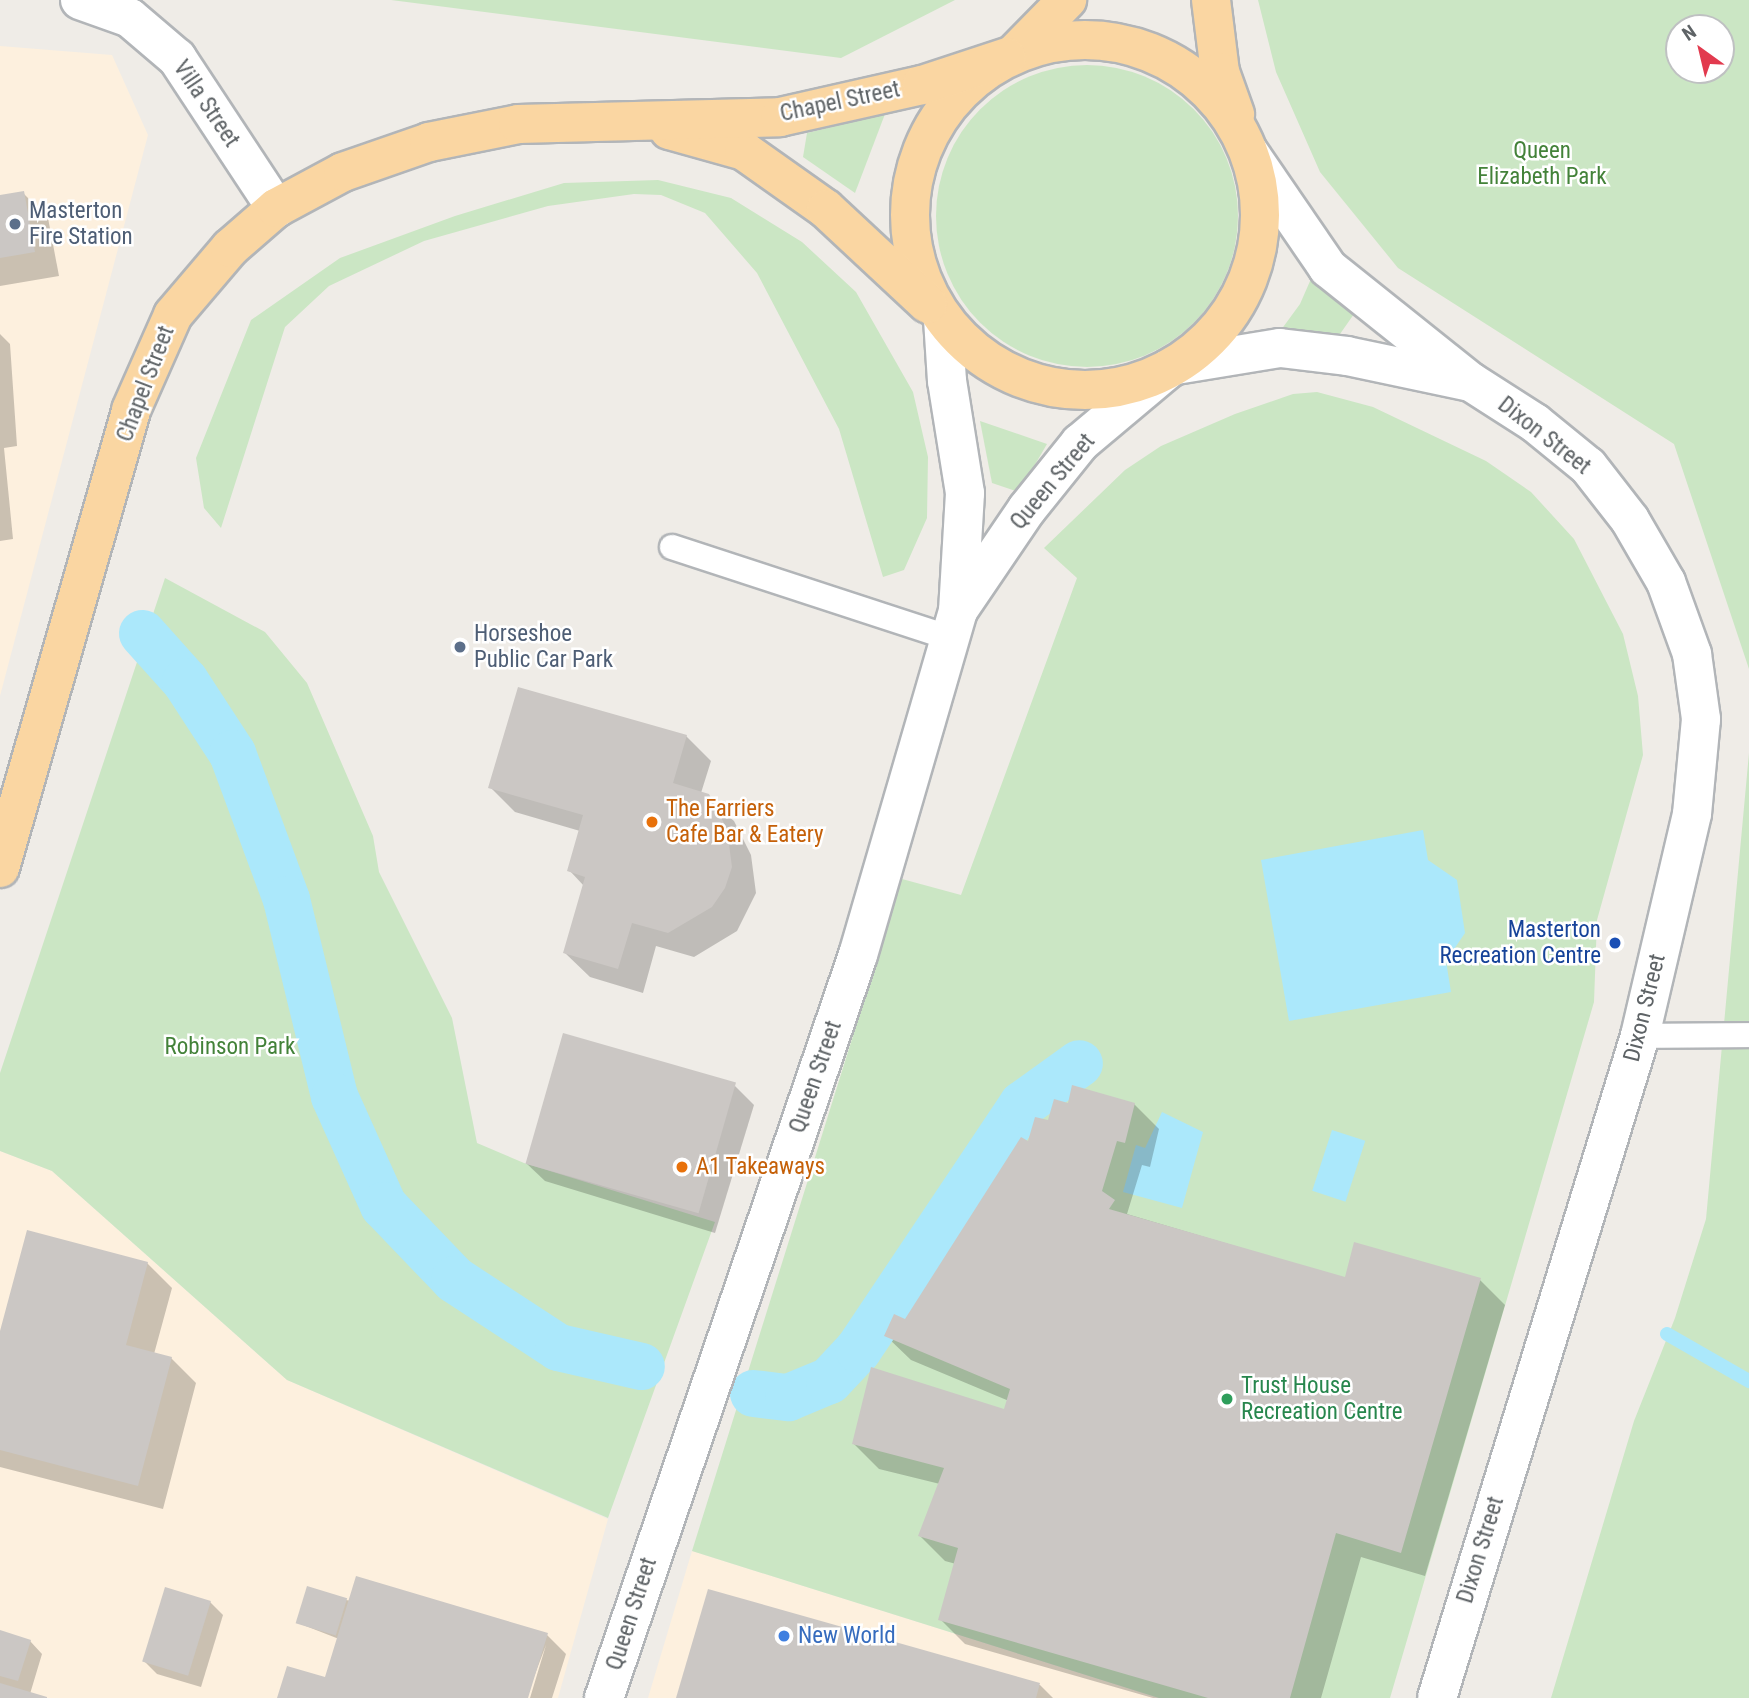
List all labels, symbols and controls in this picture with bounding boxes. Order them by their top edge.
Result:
north arrow [1665,14,1735,84]
text: N [1678,20,1700,46]
street label: Villa Street [167,55,245,153]
street label: Chapel Street [778,76,902,128]
park label: Queen Elizabeth Park [1477,137,1607,191]
place label: Masterton Fire Station [29,197,133,251]
marker: Masterton Fire Station [7,216,23,232]
street label: Chapel Street [111,322,181,446]
street label: Dixon Street [1492,391,1596,481]
street label: Queen Street [1005,428,1101,536]
place label: Horseshoe Public Car Park [474,620,613,674]
marker: Horseshoe Public Car Park [452,639,468,655]
place label: The Farriers Cafe Bar & Eatery [666,795,824,849]
marker: The Farriers Cafe Bar & Eatery [644,814,660,830]
place label: Masterton Recreation Centre [1439,916,1601,970]
marker: Masterton Recreation Centre [1607,935,1623,951]
street label: Dixon Street [1618,951,1672,1065]
street label: Queen Street [784,1017,848,1137]
park label: Robinson Park [165,1033,295,1061]
place label: A1 Takeaways [696,1153,825,1181]
marker: A1 Takeaways [674,1159,690,1175]
place label: Trust House Recreation Centre [1241,1372,1403,1426]
marker: Trust House Recreation Centre [1219,1391,1235,1407]
street label: Dixon Street [1452,1493,1510,1607]
street label: Queen Street [601,1554,663,1674]
place label: New World [798,1622,896,1650]
marker: New World [776,1628,792,1644]

